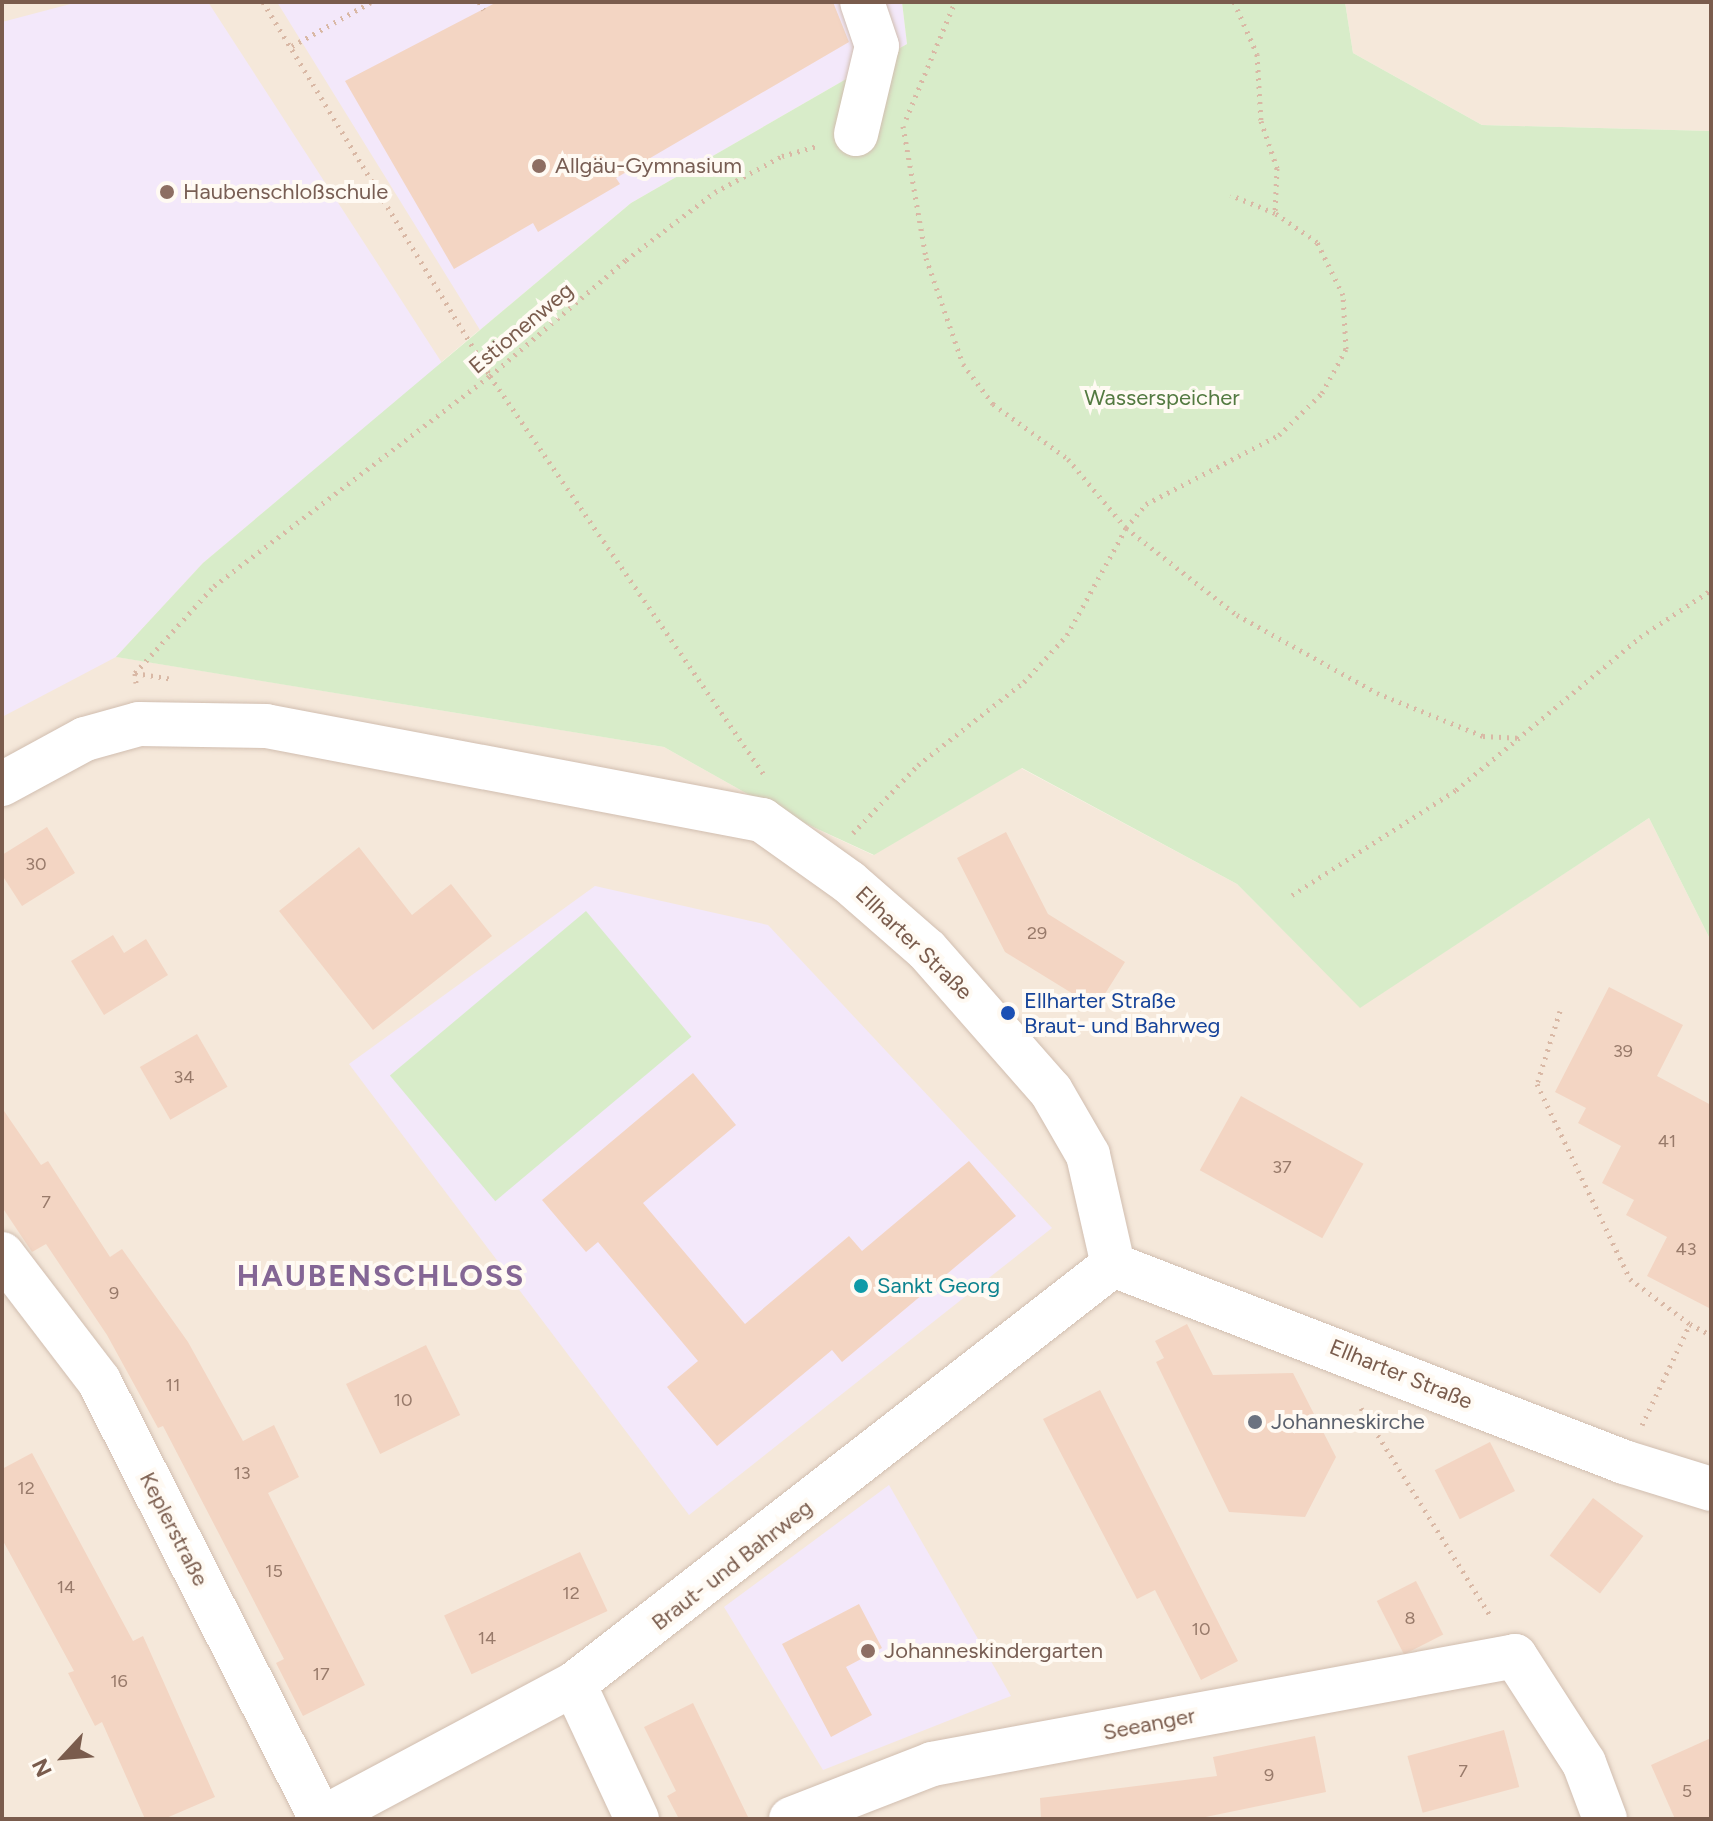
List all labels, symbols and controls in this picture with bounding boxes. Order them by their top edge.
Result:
place label: Allgäu-Gymnasium [555,153,742,179]
marker: Allgäu-Gymnasium [530,157,548,175]
place label: Haubenschloßschule [183,179,388,205]
marker: Haubenschloßschule [158,183,176,201]
street label: Estionenweg [464,277,578,379]
park label: Wasserspeicher [1084,385,1240,411]
house number: 30 [25,853,47,875]
street label: Ellharter Straße [850,881,978,1005]
house number: 29 [1027,922,1047,944]
place label: Ellharter Straße Braut- und Bahrweg [1024,987,1220,1038]
marker: Ellharter Straße Braut- und Bahrweg [999,1004,1017,1022]
house number: 39 [1613,1040,1633,1062]
house number: 34 [174,1066,194,1088]
house number: 41 [1658,1130,1676,1152]
house number: 37 [1272,1156,1292,1178]
house number: 7 [41,1191,51,1213]
house number: 43 [1676,1238,1696,1260]
district label: HAUBENSCHLOSS [237,1258,525,1294]
place label: Sankt Georg [877,1273,1000,1299]
marker: Sankt Georg [852,1277,870,1295]
house number: 9 [109,1282,119,1304]
street label: Ellharter Straße [1326,1333,1476,1415]
house number: 11 [166,1374,180,1396]
house number: 10 [394,1389,412,1411]
place label: Johanneskirche [1271,1409,1425,1435]
marker: Johanneskirche [1246,1413,1264,1431]
house number: 13 [233,1462,251,1484]
street label: Keplerstraße [134,1468,214,1590]
house number: 12 [17,1477,35,1499]
street label: Braut- und Bahrweg [646,1494,818,1636]
house number: 15 [265,1560,283,1582]
house number: 14 [57,1576,75,1598]
house number: 12 [562,1582,580,1604]
house number: 8 [1404,1607,1416,1629]
house number: 10 [1192,1618,1210,1640]
house number: 14 [478,1627,496,1649]
place label: Johanneskindergarten [884,1638,1103,1664]
marker: Johanneskindergarten [859,1642,877,1660]
house number: 17 [312,1663,330,1685]
house number: 16 [110,1670,128,1692]
street label: Seeanger [1101,1702,1197,1746]
north arrow [24,1717,104,1797]
text: N [26,1754,58,1781]
house number: 7 [1458,1760,1468,1782]
house number: 9 [1264,1764,1274,1786]
house number: 5 [1682,1780,1692,1802]

